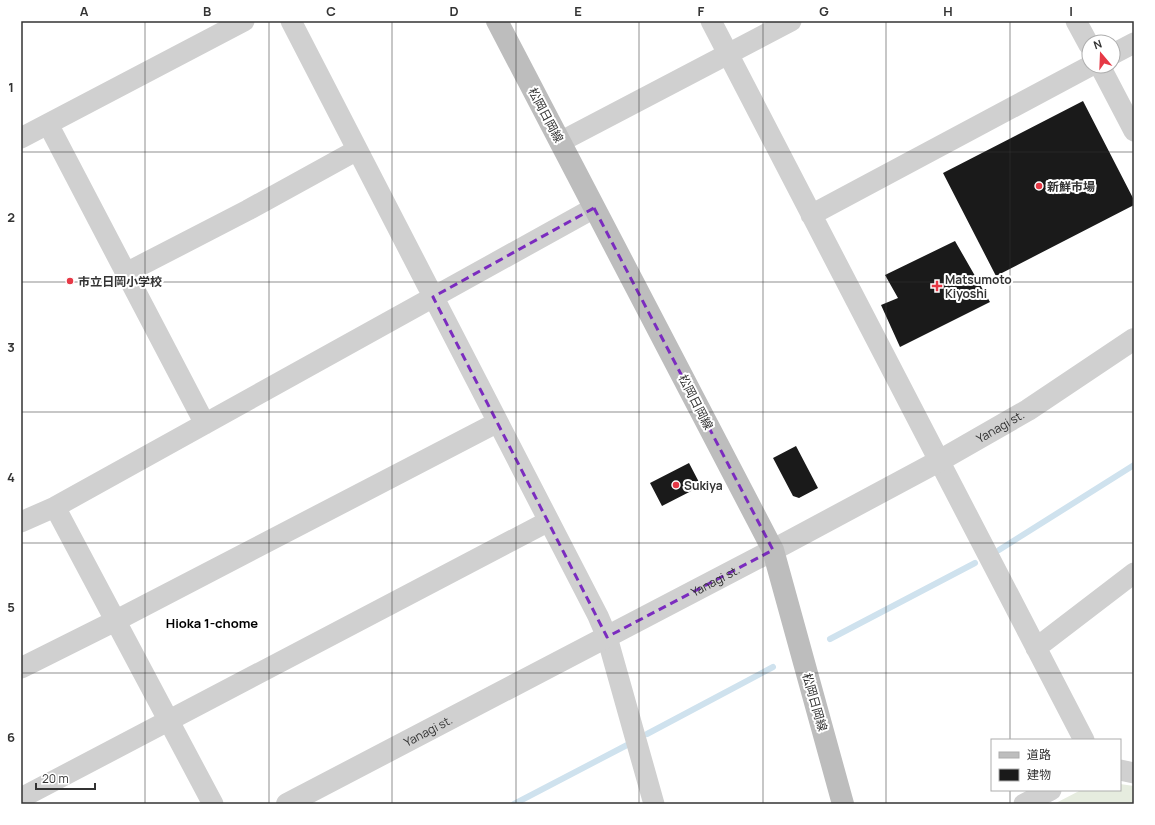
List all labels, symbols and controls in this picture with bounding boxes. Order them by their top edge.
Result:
text: A [80,2,89,20]
text: B [203,2,211,20]
text: C [326,2,336,20]
text: D [449,2,459,20]
text: E [574,2,582,20]
text: F [698,2,705,20]
text: G [819,2,829,20]
text: H [943,2,953,20]
text: I [1069,2,1073,20]
north arrow [1081,34,1121,74]
text: N [1091,36,1104,52]
text: 1 [8,78,14,96]
street label: 松岡日岡線 [524,85,568,145]
place label: 新鮮市場 [1047,178,1095,195]
marker: 新鮮市場 [1034,181,1044,191]
text: 2 [7,208,15,226]
place label: Matsumoto Kiyoshi [945,271,1012,302]
place label: 市立日岡小学校 [78,273,162,290]
marker: 市立日岡小学校 [65,276,75,286]
marker: Matsumoto Kiyoshi [932,281,942,291]
text: 3 [7,338,15,356]
street label: 松岡日岡線 [675,371,717,433]
street label: Yanagi st. [973,406,1027,447]
text: 4 [7,468,15,486]
place label: Sukiya [684,477,723,494]
marker: Sukiya [671,480,681,490]
street label: Yanagi st. [688,561,742,600]
text: 5 [7,598,15,616]
district label: Hioka 1-chome [166,614,258,632]
street label: 松岡日岡線 [799,671,831,733]
street label: Yanagi st. [401,711,455,750]
text: 6 [7,728,15,746]
legend [991,739,1121,791]
text: 道路 [1027,746,1051,763]
scale bar [36,765,95,791]
text: 建物 [1027,766,1051,783]
text: 20 m [42,770,69,787]

